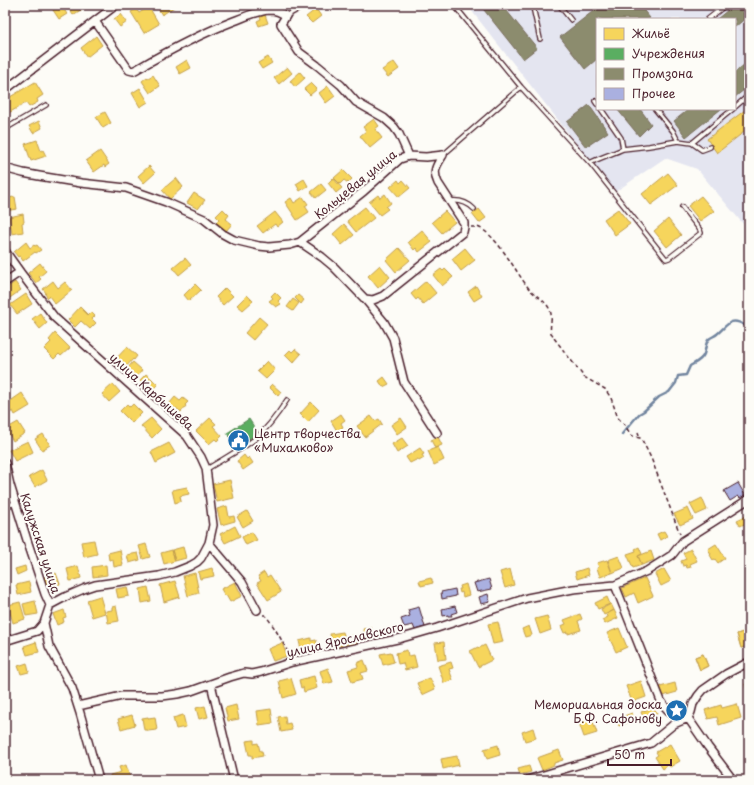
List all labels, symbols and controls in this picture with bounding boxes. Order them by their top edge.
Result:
legend [596,18,736,110]
text: Жильё [631,24,670,42]
text: Учреждения [632,44,705,62]
text: Промзона [632,64,694,82]
text: Прочее [632,84,676,102]
street label: Кольцевая улица [310,145,400,223]
street label: улица Карбышева [106,348,199,434]
place label: Центр творчества «Михалково» [254,424,361,456]
public building icon: Центр творчества «Михалково» [226,427,252,453]
street label: Калужская улица [16,490,66,596]
street label: улица Ярославского [285,617,406,661]
place label: Мемориальная доска Б.Ф. Сафонову [534,695,663,727]
place icon: Мемориальная доска Б.Ф. Сафонову [664,698,690,724]
scale bar [608,741,671,767]
text: 50 m [614,745,645,763]

